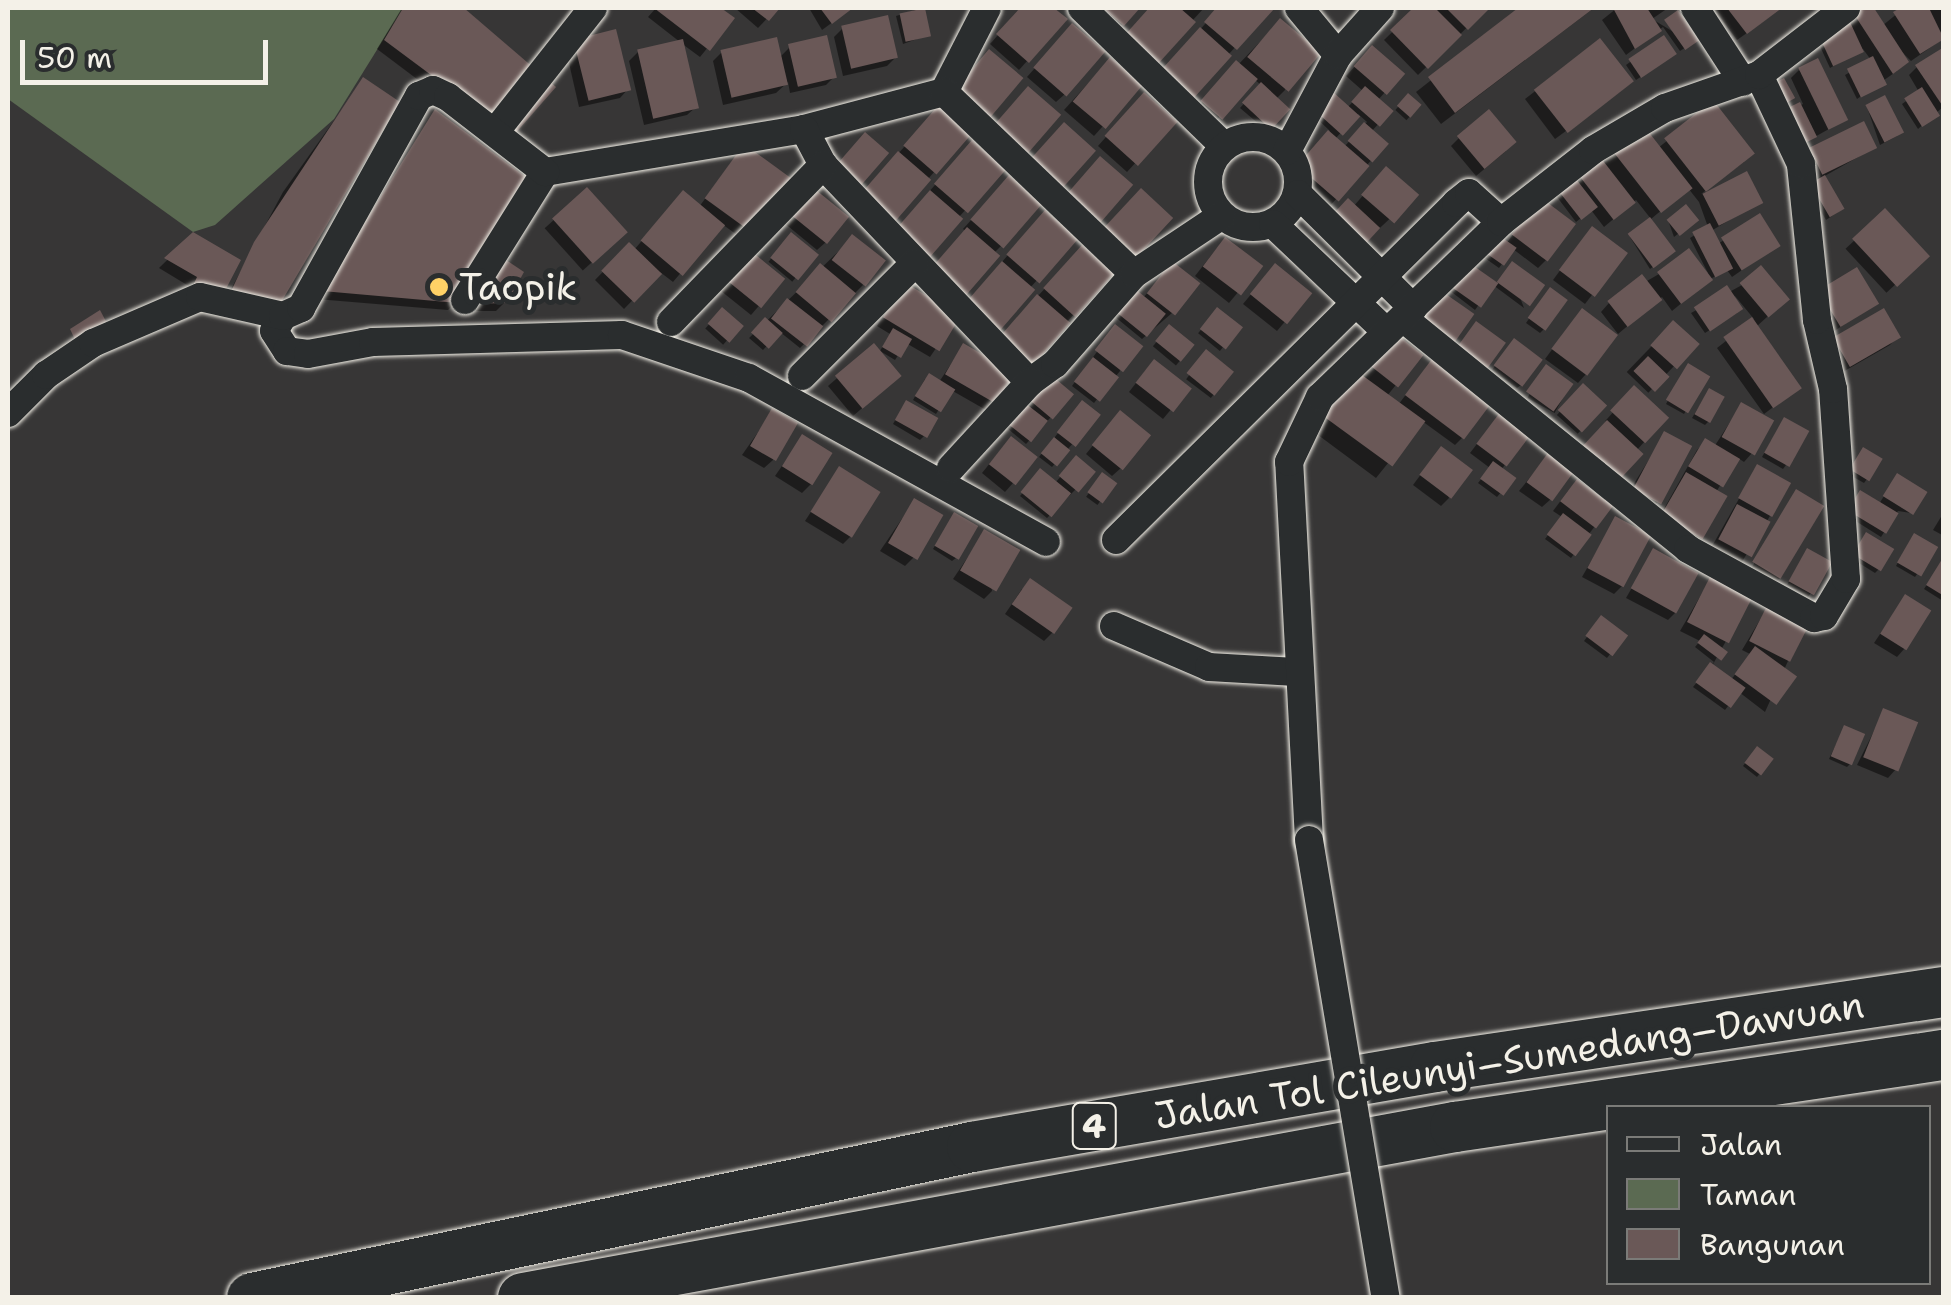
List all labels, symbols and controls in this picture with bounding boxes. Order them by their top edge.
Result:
scale bar [25,20,272,82]
text: 50 m [37,37,112,78]
place label: Taopik [459,264,577,310]
marker: Taopik [428,276,450,298]
street label: Jalan Tol Cileunyi–Sumedang–Dawuan [1151,981,1867,1139]
road number: 4 [1072,1096,1116,1156]
legend [1606,1105,1931,1285]
text: Jalan [1700,1124,1782,1165]
text: Taman [1700,1174,1796,1215]
text: Bangunan [1700,1224,1845,1265]

